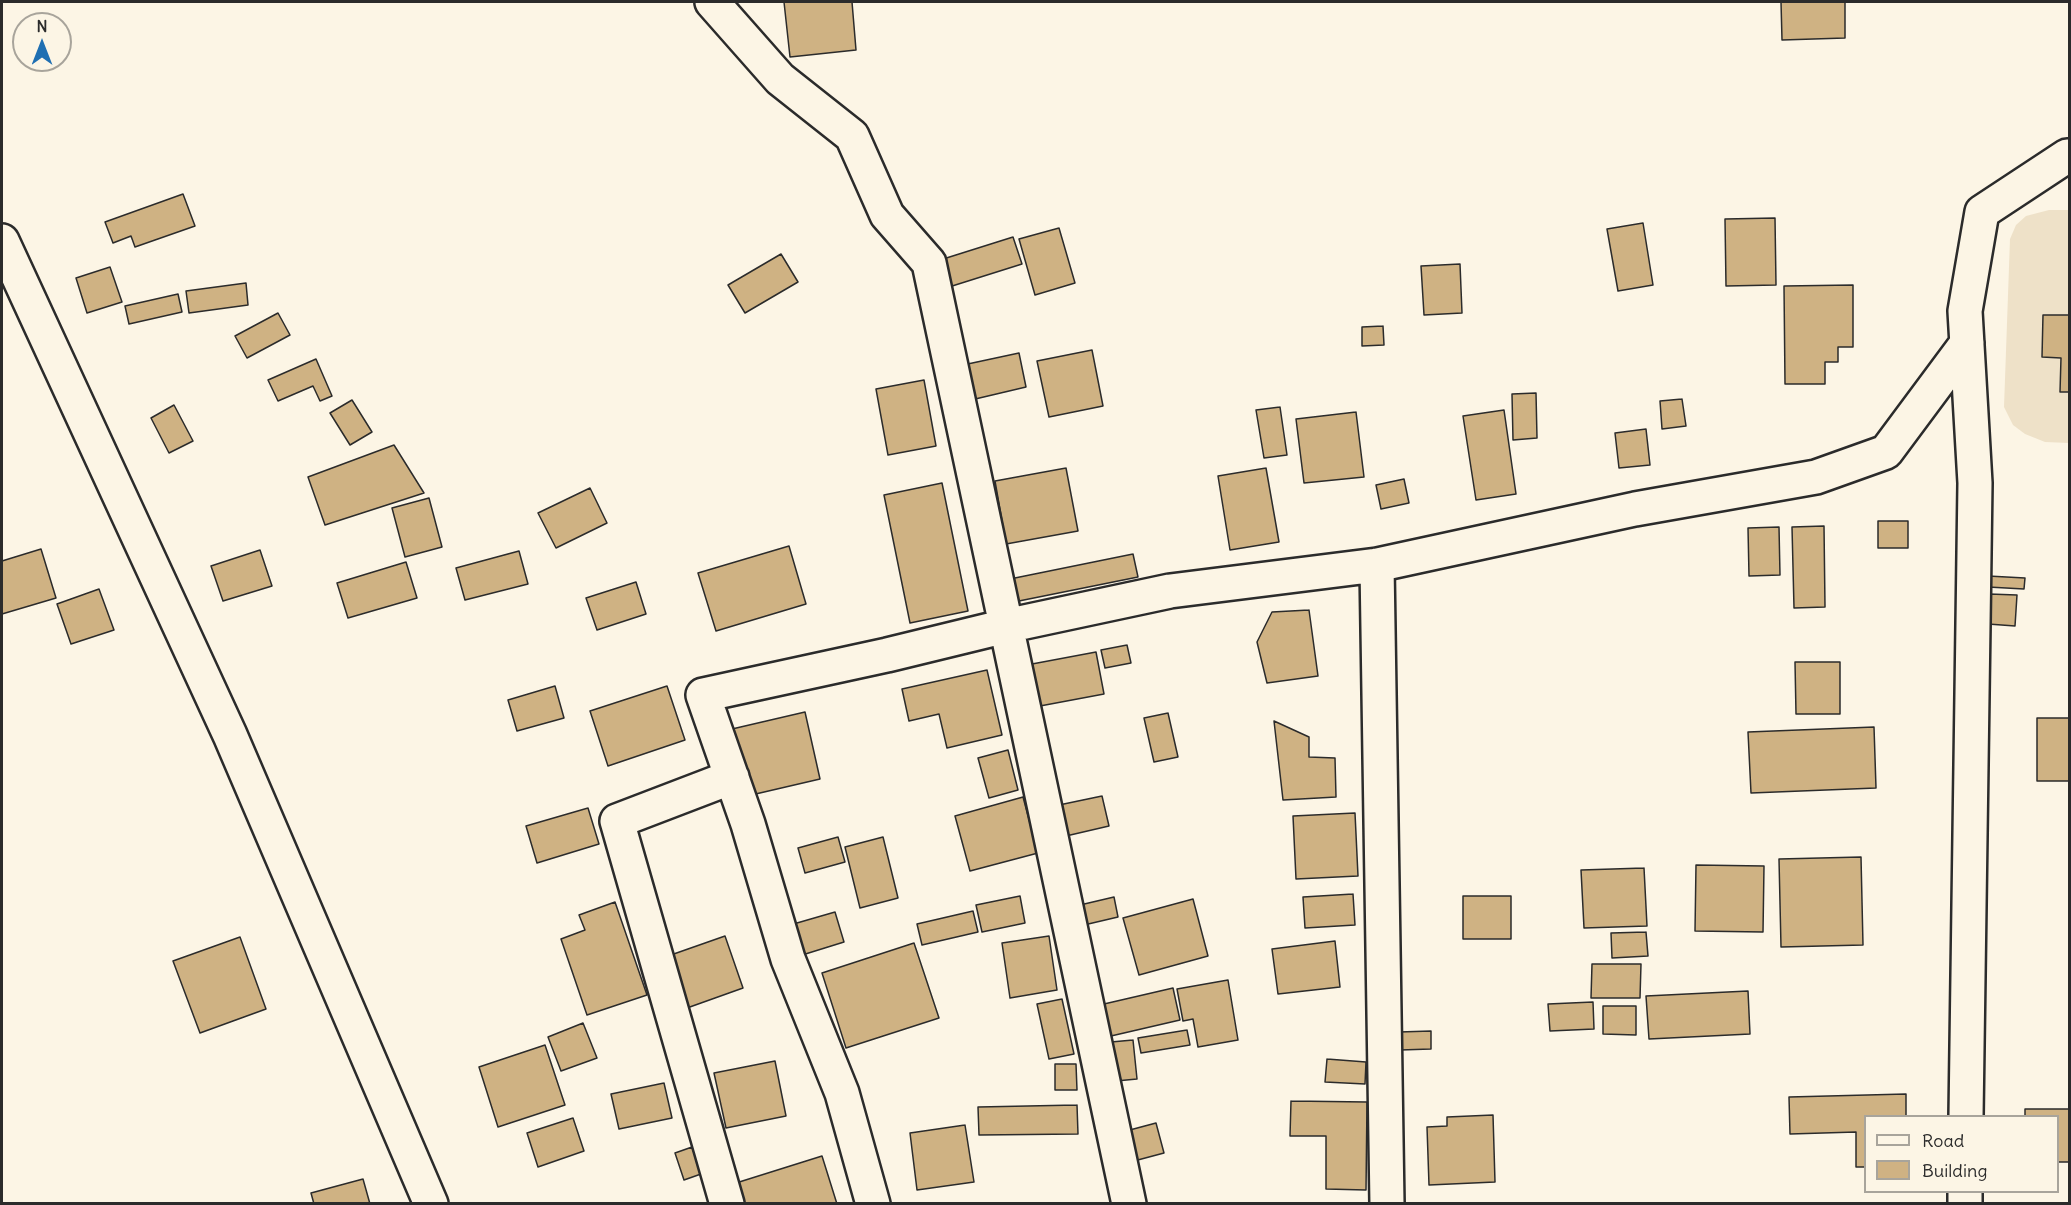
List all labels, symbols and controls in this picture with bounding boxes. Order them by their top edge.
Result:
north arrow [12,12,72,72]
text: N [36,16,48,36]
legend [1864,1115,2059,1193]
text: Road [1922,1129,1964,1152]
text: Building [1922,1159,1987,1182]

